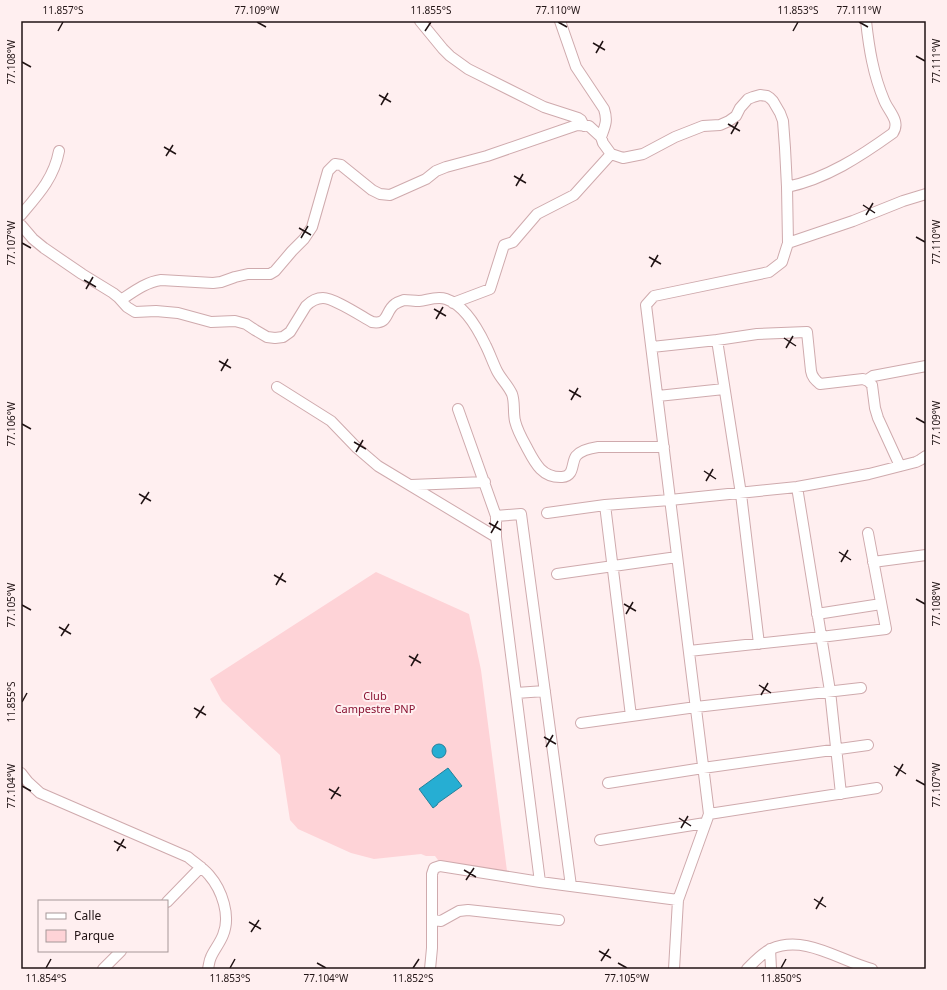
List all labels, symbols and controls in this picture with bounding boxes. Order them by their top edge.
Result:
text: 11.857°S [42,3,84,17]
text: 77.109°W [235,3,280,17]
text: 11.855°S [410,3,452,17]
text: 77.110°W [536,3,581,17]
text: 11.853°S [777,3,819,17]
text: 77.111°W [837,3,882,17]
text: 77.111°W [929,38,943,83]
text: 77.108°W [4,39,18,84]
text: 77.110°W [929,219,943,264]
text: 77.107°W [4,220,18,265]
text: 77.109°W [929,400,943,445]
text: 77.106°W [4,401,18,446]
text: 77.108°W [929,581,943,626]
text: 77.105°W [4,582,18,627]
text: 11.855°S [4,681,18,723]
park label: Club Campestre PNP [335,688,416,716]
text: 77.107°W [929,762,943,807]
text: 77.104°W [4,763,18,808]
legend [38,900,168,952]
text: Calle [74,907,102,924]
text: Parque [74,927,115,944]
text: 11.854°S [25,971,67,985]
text: 11.853°S [209,971,251,985]
text: 77.104°W [304,971,349,985]
text: 11.852°S [392,971,434,985]
text: 77.105°W [605,971,650,985]
text: 11.850°S [760,971,802,985]

